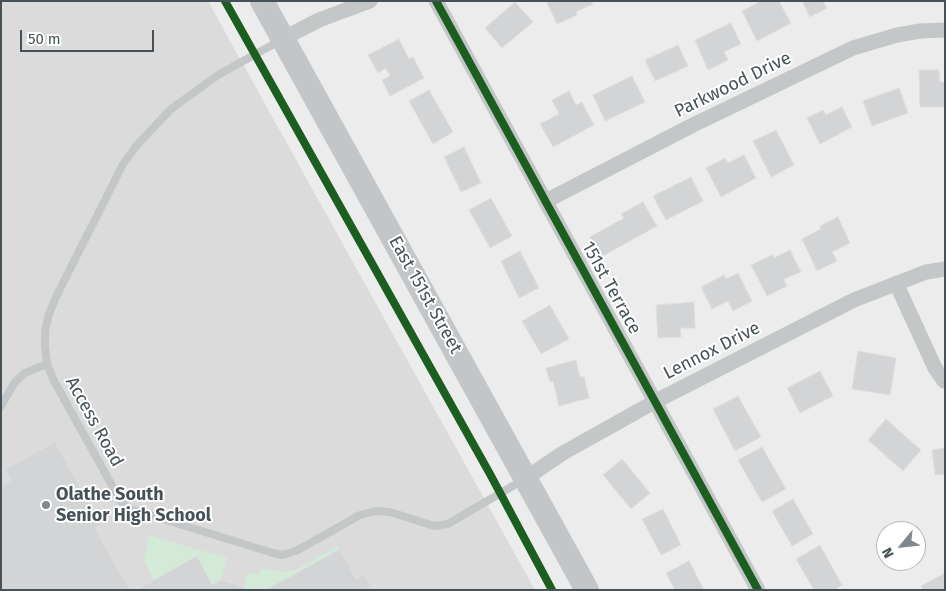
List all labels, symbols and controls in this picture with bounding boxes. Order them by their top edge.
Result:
scale bar [22,20,156,52]
text: 50 m [28,30,61,48]
street label: Parkwood Drive [671,47,795,123]
street label: East 151st Street [384,233,466,357]
street label: 151st Terrace [577,238,645,338]
street label: Lennox Drive [660,317,764,385]
street label: Access Road [60,373,128,471]
place label: Olathe South Senior High School [56,484,211,526]
marker: Olathe South Senior High School [40,499,52,511]
north arrow [876,521,926,571]
text: N [879,545,898,561]

